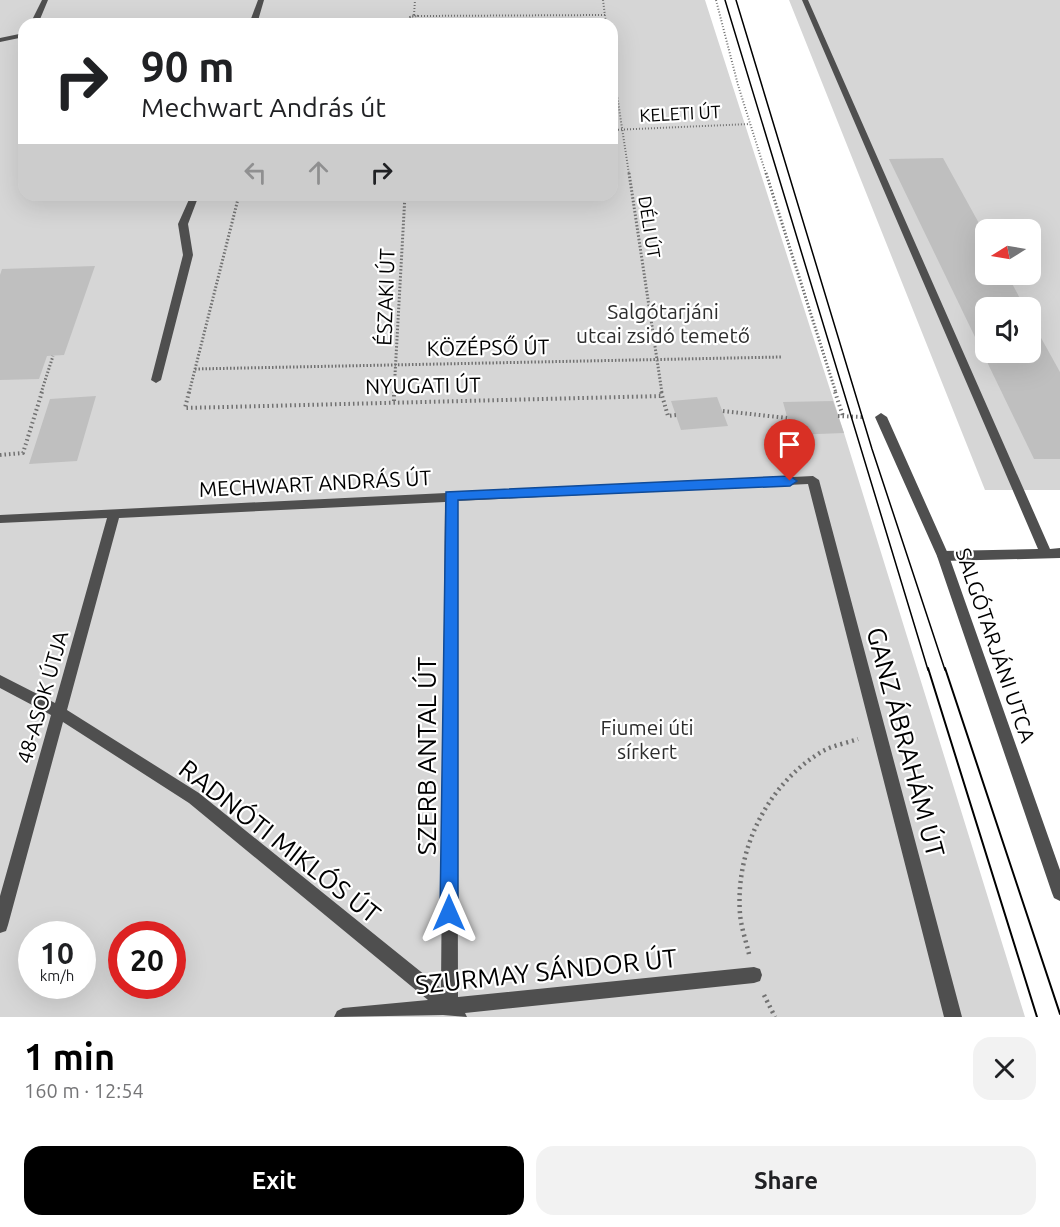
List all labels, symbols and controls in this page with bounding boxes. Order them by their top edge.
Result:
icon: right [42,42,120,120]
text: 90 m [141,43,235,90]
text: Mechwart András út [141,92,386,122]
street label: KELETI ÚT [639,100,721,125]
icon: left [239,156,272,189]
icon: ahead [302,156,335,189]
icon: right [365,156,398,189]
street label: DÉLI ÚT [635,194,666,260]
north arrow [975,219,1041,285]
map controls [975,219,1041,363]
street label: ÉSZAKI ÚT [371,247,399,346]
button: sound [975,297,1041,363]
park label: Salgótarjáni utcai zsidó temető [576,299,750,347]
street label: KÖZÉPSŐ ÚT [426,334,550,360]
street label: NYUGATI ÚT [365,372,481,398]
pin [764,419,815,481]
icon: arrive [773,428,806,461]
street label: MECHWART ANDRÁS ÚT [198,465,432,501]
street label: SALGÓTARJÁNI UTCA [951,545,1041,746]
street label: GANZ ÁBRAHÁM ÚT [861,624,952,860]
street label: 48-ASOK ÚTJA [12,628,73,766]
street label: SZERB ANTAL ÚT [411,657,441,855]
park label: Fiumei úti sírkert [600,715,694,763]
street label: RADNÓTI MIKLÓS ÚT [174,753,387,928]
position arrow [417,881,481,945]
speed limit sign: 20 [108,921,186,999]
text: 10 [40,936,74,970]
street label: SZURMAY SÁNDOR ÚT [414,942,678,999]
text: km/h [40,967,74,984]
text: 1 min [24,1036,115,1077]
button: close [973,1037,1036,1100]
text: 160 m · 12:54 [24,1079,144,1102]
button: Exit [24,1146,524,1215]
button: Share [536,1146,1036,1215]

